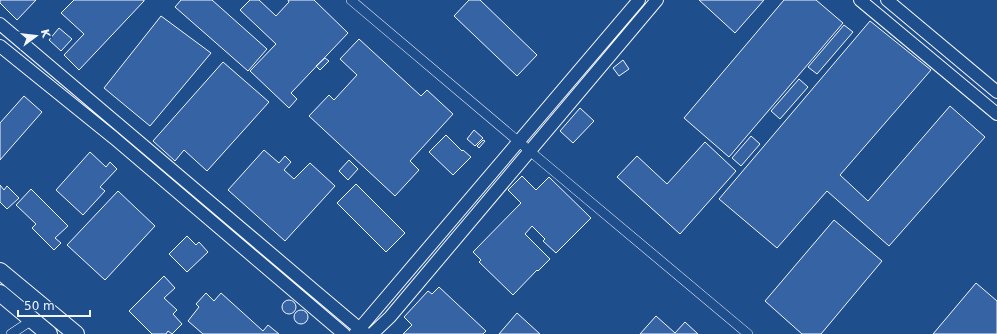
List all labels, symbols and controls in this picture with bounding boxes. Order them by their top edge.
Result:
north arrow [16,16,56,56]
text: K [38,28,53,40]
scale bar [18,292,90,318]
text: 50 m [24,299,55,313]

